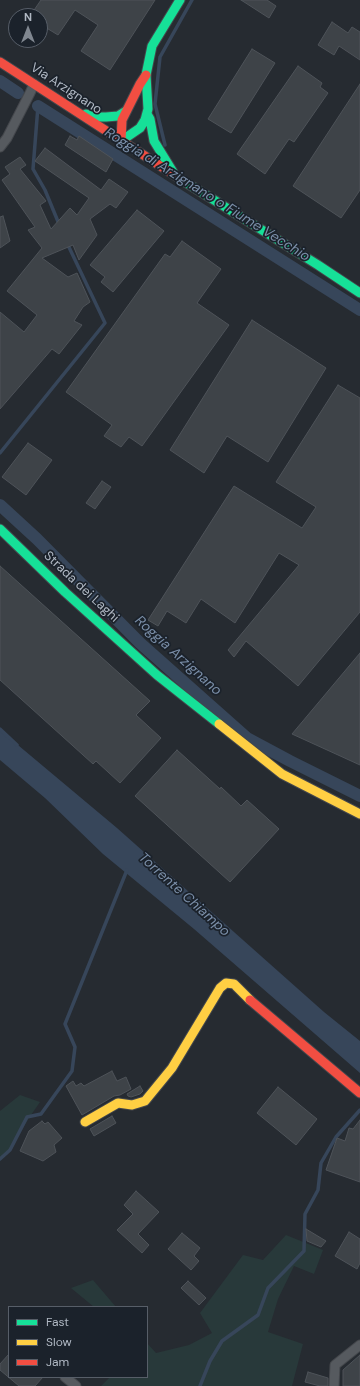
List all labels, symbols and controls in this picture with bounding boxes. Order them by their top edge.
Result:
north arrow [8,8,48,48]
text: N [24,10,32,24]
street label: Via Arzignano [27,60,105,118]
water label: Roggia di Arzignano o Fiume Vecchio [101,125,313,265]
street label: Strada dei Laghi [40,548,122,626]
water label: Roggia Arzignano [131,613,225,699]
water label: Torrente Chiampo [135,850,233,940]
legend [8,1306,148,1378]
text: Fast [46,1314,69,1330]
text: Slow [46,1334,72,1350]
text: Jam [46,1354,69,1370]

